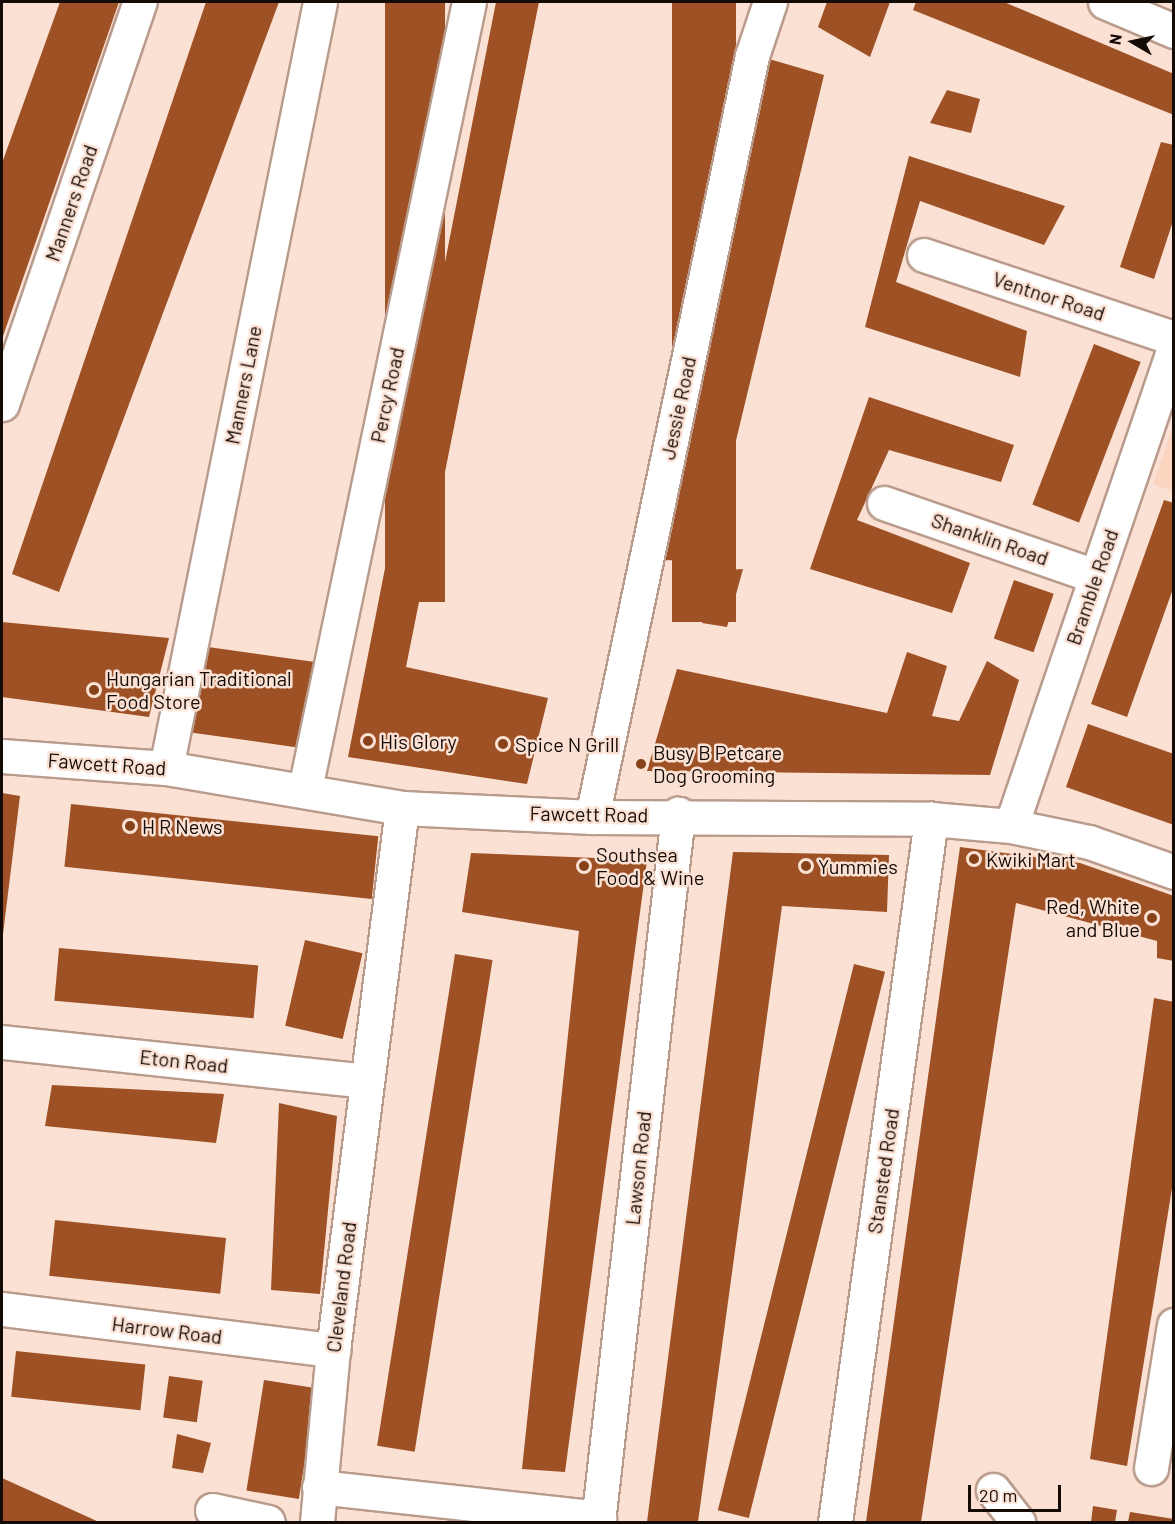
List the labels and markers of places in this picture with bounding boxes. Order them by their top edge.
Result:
place label: Hungarian Traditional Food Store [106,666,292,713]
marker: Hungarian Traditional Food Store [87,683,101,697]
place label: His Glory [380,729,457,753]
place label: Spice N Grill [515,732,619,756]
marker: His Glory [361,734,375,748]
marker: Spice N Grill [496,737,510,751]
place label: Busy B Petcare Dog Grooming [653,740,782,787]
marker: Busy B Petcare Dog Grooming [634,757,648,771]
place label: H R News [142,814,223,838]
marker: H R News [123,819,137,833]
place label: Southsea Food & Wine [596,843,704,890]
place label: Kwiki Mart [986,847,1076,871]
marker: Kwiki Mart [967,852,981,866]
place label: Yummies [818,854,898,878]
marker: Southsea Food & Wine [577,859,591,873]
marker: Yummies [799,859,813,873]
place label: Red, White and Blue [1046,894,1140,941]
marker: Red, White and Blue [1145,911,1159,925]

